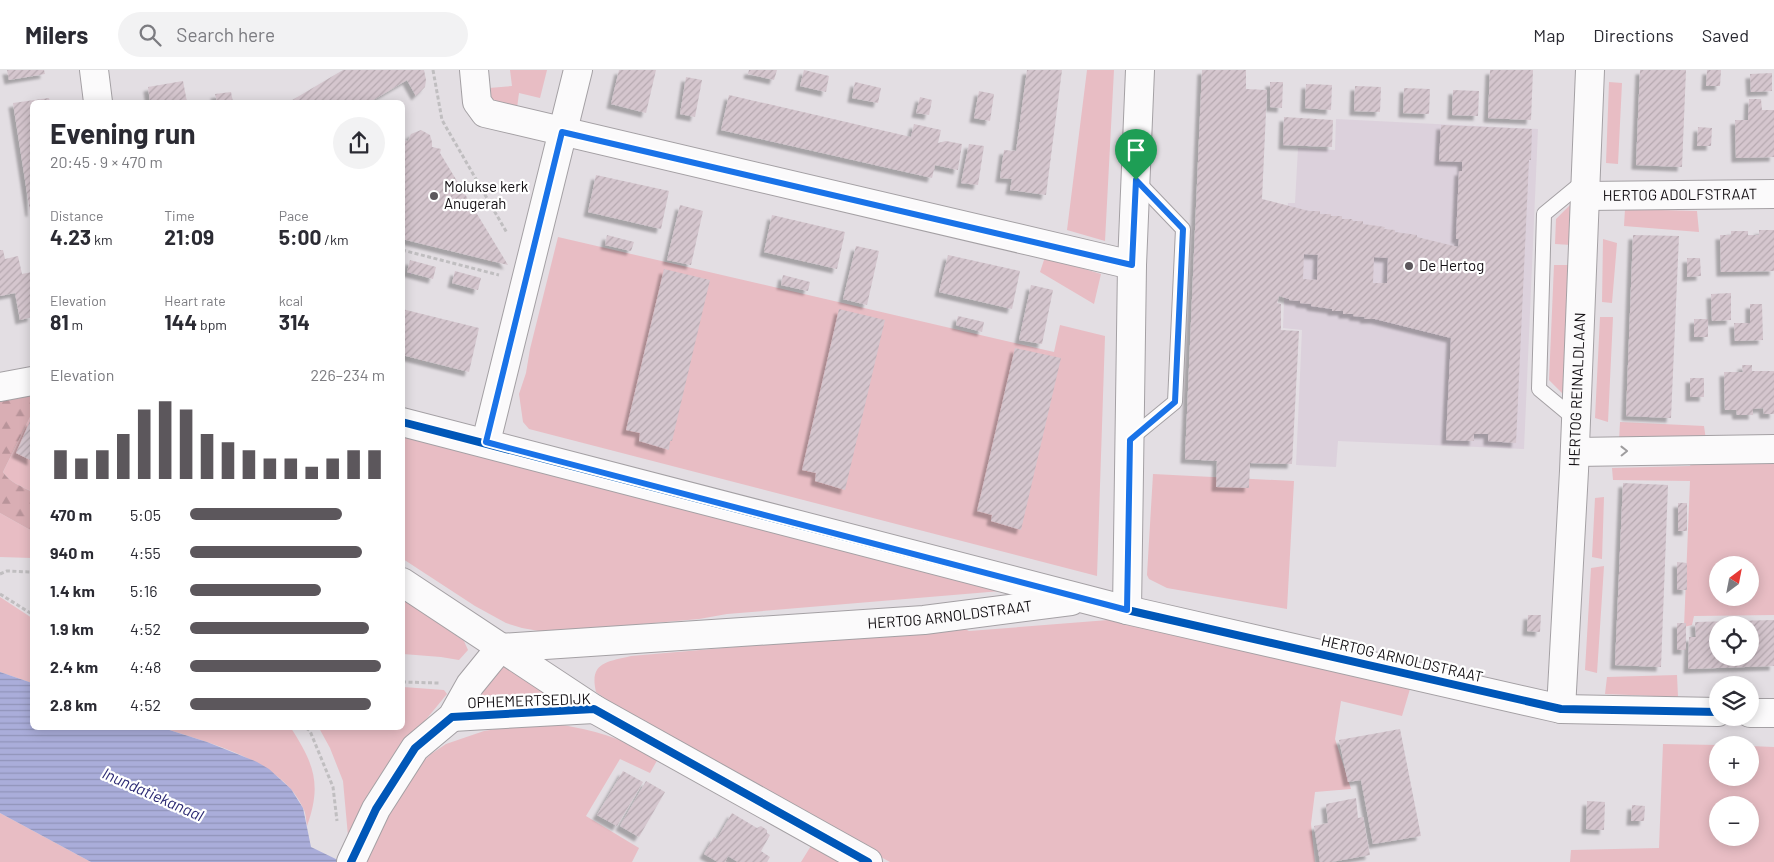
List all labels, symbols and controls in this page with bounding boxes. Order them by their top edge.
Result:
search box [118,12,468,57]
text: Milers [25,20,88,49]
icon: search [136,21,164,49]
text: Search here [176,23,275,46]
text: Map [1533,24,1565,46]
text: Directions [1593,24,1674,46]
text: Saved [1702,24,1749,46]
text: Evening run [50,116,196,150]
button: share [333,117,385,169]
pin [1115,129,1157,180]
icon: arrive [1122,136,1150,164]
text: 20:45 · 9 × 470 m [50,152,163,171]
place label: Molukse kerk Anugerah [444,177,529,212]
street label: HERTOG ADOLFSTRAAT [1603,184,1757,204]
marker: Molukse kerk Anugerah [428,190,440,202]
text: Distance [50,207,103,224]
text: Time [164,207,195,224]
text: Pace [279,207,309,224]
text: 4.23 [50,224,91,249]
text: 21:09 [164,224,214,249]
text: 5:00 [279,224,322,249]
text: km [91,231,113,248]
text: /km [322,231,349,248]
place label: De Hertog [1419,256,1484,274]
marker: De Hertog [1403,260,1415,272]
text: Elevation [50,292,106,309]
text: Heart rate [164,292,226,309]
text: kcal [279,292,303,309]
text: 81 [50,309,69,334]
text: 144 [164,309,197,334]
text: 314 [279,309,310,334]
street label: HERTOG REINALDLAAN [1564,312,1588,467]
text: m [69,316,83,333]
text: bpm [197,316,227,333]
text: Elevation [50,365,114,384]
text: 226–234 m [310,365,385,384]
one-way arrow [1620,446,1628,457]
text: 470 m [50,505,92,524]
text: 5:05 [130,505,161,524]
text: 940 m [50,543,94,562]
text: 4:55 [130,543,161,562]
north arrow [1709,556,1759,606]
map controls [1709,556,1759,846]
text: 1.4 km [50,581,95,600]
text: 5:16 [130,581,158,600]
street label: HERTOG ARNOLDSTRAAT [867,596,1033,632]
button: locate [1709,616,1759,666]
text: 1.9 km [50,619,94,638]
text: 4:52 [130,619,161,638]
street label: HERTOG ARNOLDSTRAAT [1320,631,1485,685]
text: 2.4 km [50,657,98,676]
text: 4:48 [130,657,161,676]
button: layers [1709,676,1759,726]
street label: OPHEMERTSEDIJK [467,689,591,711]
text: 2.8 km [50,695,97,714]
text: 4:52 [130,695,161,714]
button: + [1709,736,1759,786]
water label: Inundatiekanaal [100,763,207,824]
button: − [1709,796,1759,846]

